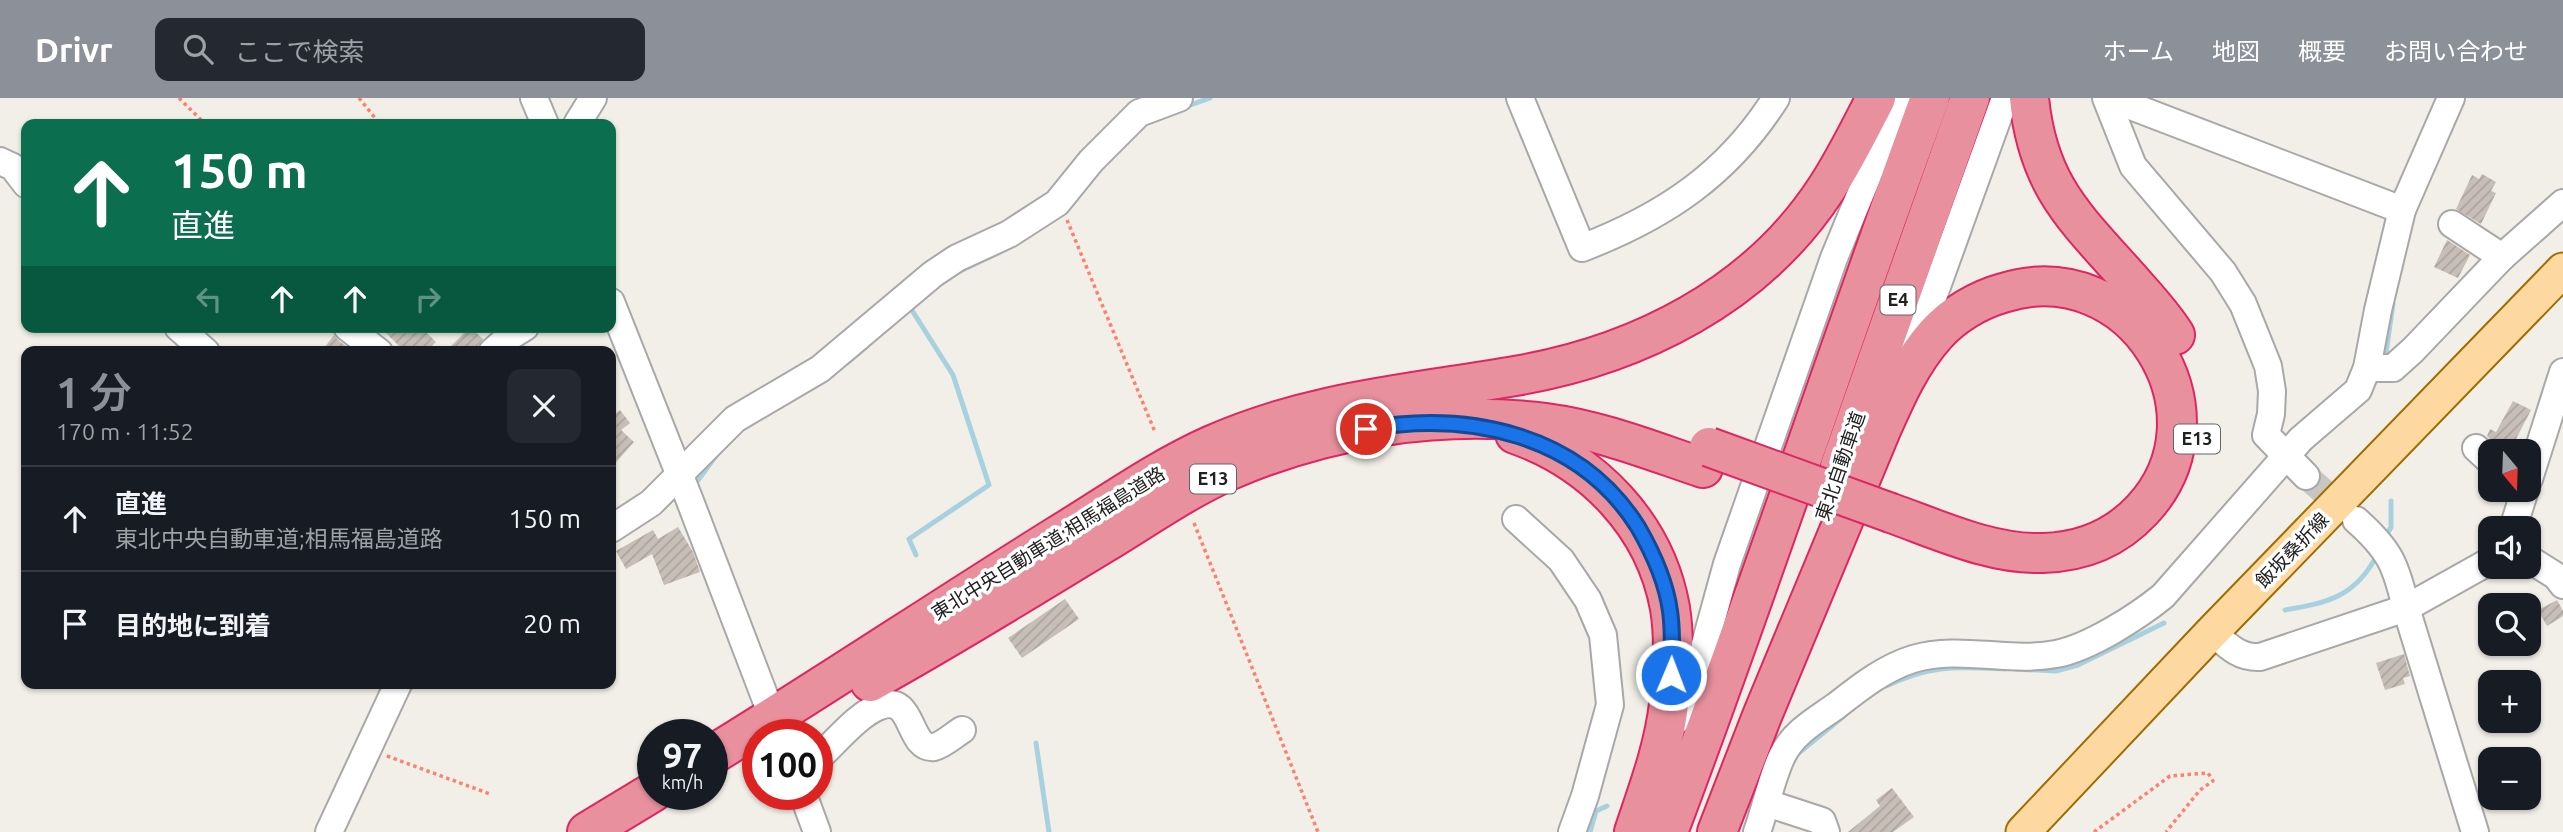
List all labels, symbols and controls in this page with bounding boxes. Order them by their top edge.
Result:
search box [155,18,645,81]
icon: search [179,30,217,68]
text: Drivr [35,31,113,68]
text: ここで検索 [235,37,365,66]
text: ホーム [2103,38,2174,65]
text: 地図 [2212,38,2260,65]
text: 概要 [2298,38,2346,65]
text: お問い合わせ [2384,38,2528,65]
text: 150 m [171,142,308,197]
icon: ahead [56,147,147,238]
text: 直進 [171,207,235,243]
icon: left [190,280,228,318]
icon: ahead [263,280,301,318]
icon: ahead [336,280,374,318]
icon: right [409,280,447,318]
road number: E4 [1881,286,1916,314]
text: 1 分 [56,369,132,416]
button: close [507,369,581,443]
pin [1336,399,1396,459]
street label: 東北自動車道 [1811,409,1869,523]
icon: arrive [1347,410,1385,448]
text: 170 m · 11:52 [56,419,194,444]
road number: E13 [2174,424,2220,454]
north arrow [2478,439,2541,502]
map controls [2478,439,2541,810]
street label: 東北中央自動車道;相馬福島道路 [927,462,1169,624]
road number: E13 [1190,464,1236,494]
text: 直進 [115,489,167,518]
icon: ahead [56,500,94,538]
text: 150 m [509,504,581,533]
street label: 飯坂桑折線 [2251,508,2333,592]
button: sound [2478,516,2541,579]
text: 東北中央自動車道;相馬福島道路 [115,526,443,551]
button: search [2478,593,2541,656]
icon: arrive [56,605,94,643]
text: 20 m [523,609,581,638]
text: 目的地に到着 [115,611,271,640]
position arrow [1634,638,1708,712]
button: + [2478,670,2541,733]
speed limit sign: 100 [742,719,833,810]
text: 97 [663,735,702,775]
button: − [2478,747,2541,810]
text: km/h [662,772,703,792]

